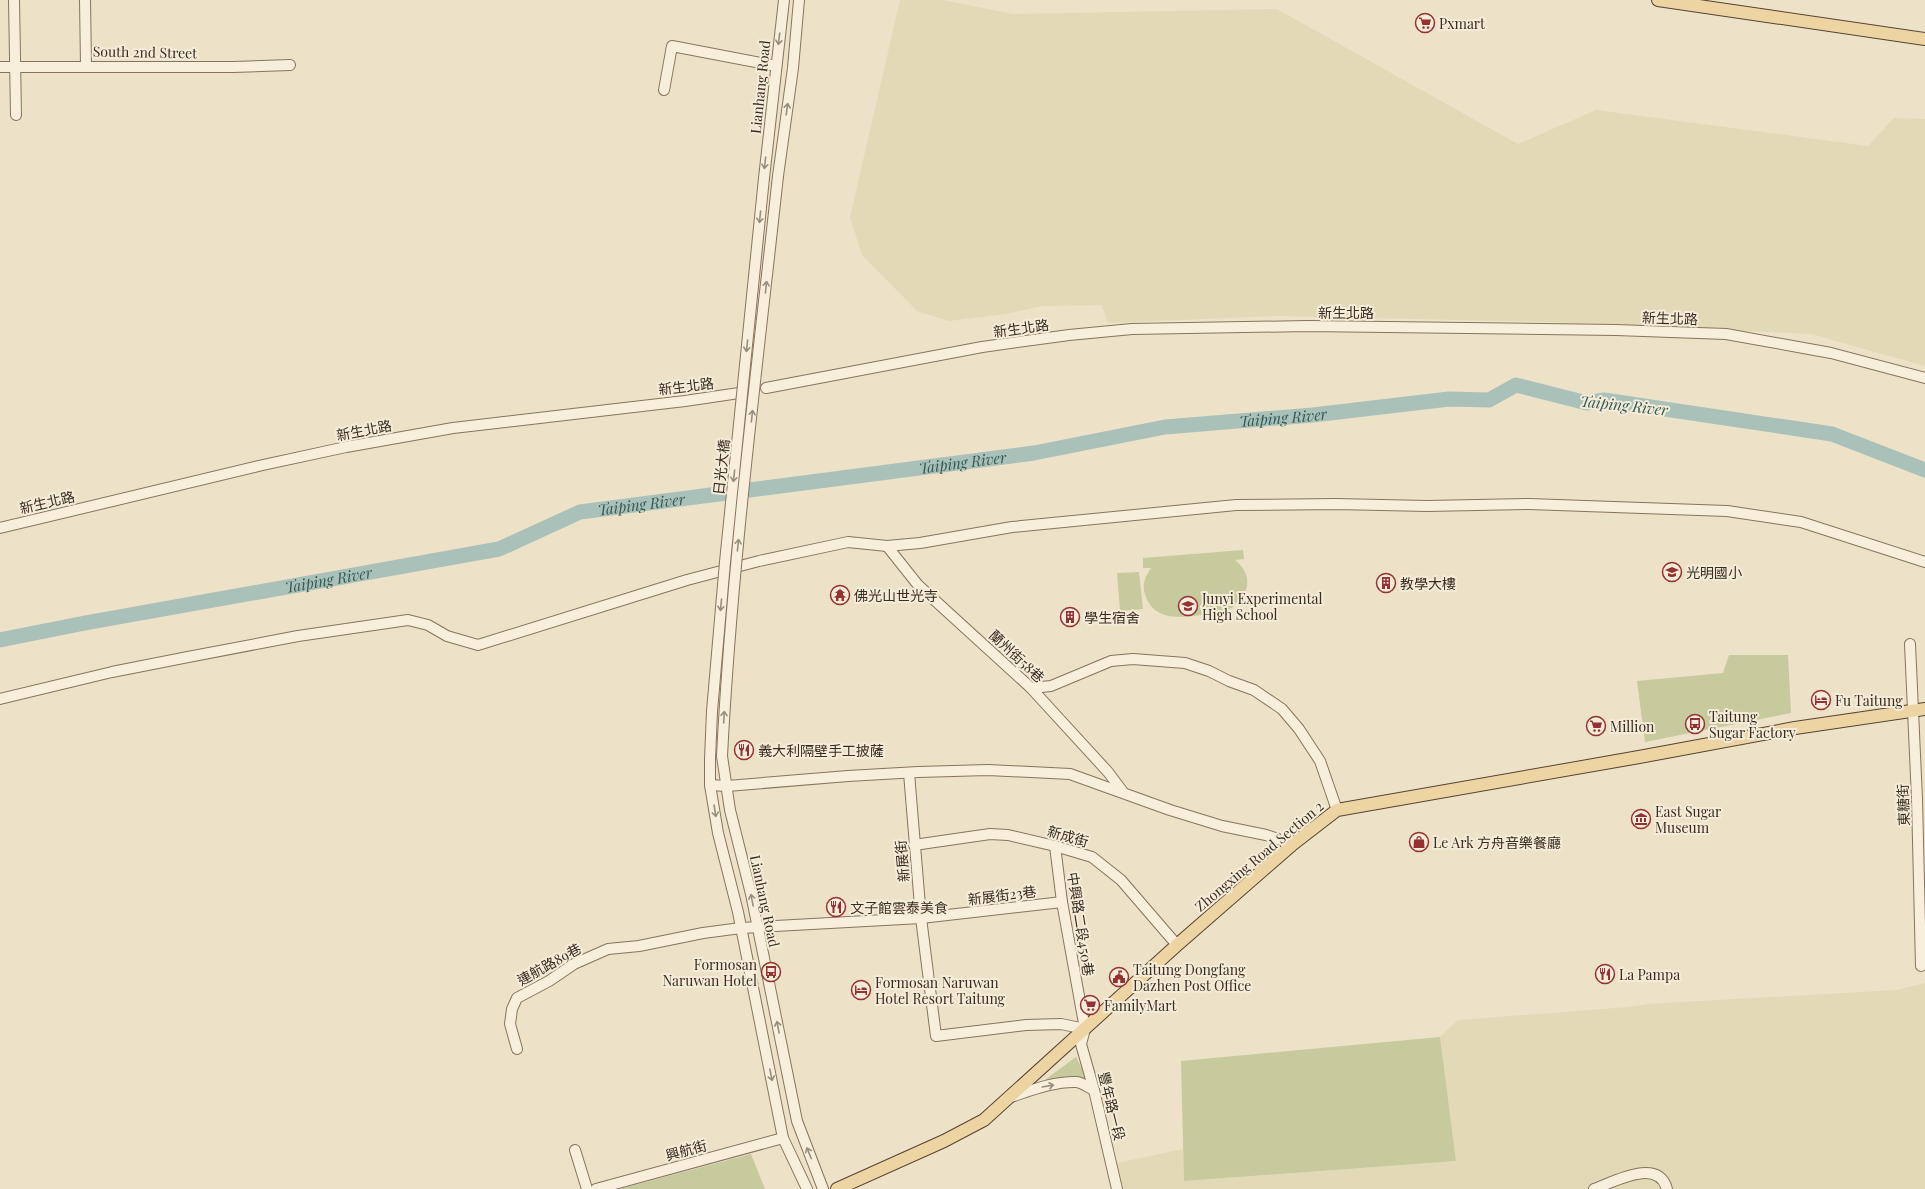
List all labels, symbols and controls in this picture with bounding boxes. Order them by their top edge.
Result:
supermarket icon: Pxmart [1414,12,1436,34]
place label: Pxmart [1439,14,1486,33]
one-way arrow [775,32,783,45]
street label: Lianhang Road [746,39,774,135]
street label: South 2nd Street [93,42,198,62]
one-way arrow [783,103,791,116]
one-way arrow [762,156,769,169]
one-way arrow [756,210,764,223]
one-way arrow [762,281,770,294]
street label: 新生北路 [1318,303,1374,322]
street label: 新生北路 [1642,308,1698,328]
street label: 新生北路 [992,315,1050,341]
one-way arrow [743,339,751,352]
street label: 新生北路 [657,373,715,399]
water label: Taiping River [1579,390,1669,420]
water label: Taiping River [1238,403,1328,431]
one-way arrow [748,410,756,423]
street label: 新生北路 [335,415,393,445]
street label: 日光大橋 [709,438,733,496]
water label: Taiping River [918,447,1008,478]
one-way arrow [730,469,738,482]
street label: 新生北路 [18,486,76,518]
water label: Taiping River [596,488,687,520]
one-way arrow [734,539,742,552]
school or university icon: 光明國小 [1661,561,1683,583]
water label: Taiping River [283,562,374,597]
place label: 光明國小 [1686,563,1742,582]
building icon: 教學大樓 [1375,572,1397,594]
place label: 教學大樓 [1400,574,1456,593]
temple icon: 佛光山世光寺 [829,584,851,606]
place label: 佛光山世光寺 [854,586,938,605]
place label: Junyi Experimental High School [1201,589,1323,624]
school or university icon: Junyi Experimental High School [1177,595,1199,617]
one-way arrow [718,598,725,611]
building icon: 學生宿舍 [1059,606,1081,628]
place label: 學生宿舍 [1084,608,1140,627]
street label: 蘭州街58巷 [985,625,1049,687]
hotel icon: Fu Taitung [1810,689,1832,711]
place label: Fu Taitung [1835,691,1903,710]
place label: Taitung Sugar Factory [1709,707,1796,742]
one-way arrow [721,711,728,724]
bus stop icon: Taitung Sugar Factory [1684,713,1706,735]
supermarket icon: Million [1585,715,1607,737]
place label: Million [1610,717,1655,736]
restaurant icon: 義大利隔壁手工披薩 [733,739,755,761]
place label: 義大利隔壁手工披薩 [758,741,884,760]
street label: 東糖街 [1893,784,1913,826]
street label: Zhongxing Road Section 2 [1191,796,1328,915]
place label: East Sugar Museum [1655,802,1722,837]
one-way arrow [711,804,719,817]
museum icon: East Sugar Museum [1630,808,1652,830]
street label: 新成街 [1045,821,1091,851]
shop icon: Le Ark 方舟音樂餐廳 [1408,831,1430,853]
place label: Le Ark 方舟音樂餐廳 [1433,833,1561,852]
street label: 新展街 [891,839,913,883]
street label: Lianhang Road [746,853,784,949]
street label: 中興路二段450巷 [1063,871,1099,977]
street label: 新展街23巷 [967,881,1037,909]
one-way arrow [747,894,755,907]
restaurant icon: 文子館雲泰美食 [825,896,847,918]
place label: 文子館雲泰美食 [850,898,948,917]
street label: 連航路89巷 [514,939,584,989]
place label: Formosan Naruwan Hotel [663,955,758,990]
place label: Taitung Dongfang Dazhen Post Office [1133,960,1251,995]
bus stop icon: Formosan Naruwan Hotel [760,961,782,983]
restaurant icon: La Pampa [1594,963,1616,985]
place label: La Pampa [1619,965,1680,984]
public building icon: Taitung Dongfang Dazhen Post Office [1108,966,1130,988]
place label: Formosan Naruwan Hotel Resort Taitung [875,973,1006,1008]
hotel icon: Formosan Naruwan Hotel Resort Taitung [850,979,872,1001]
supermarket icon: FamilyMart [1079,994,1101,1016]
place label: FamilyMart [1104,996,1177,1015]
one-way arrow [773,1021,781,1034]
one-way arrow [768,1068,776,1081]
street label: 豐年路一段 [1094,1070,1130,1142]
one-way arrow [1041,1081,1054,1089]
street label: 興航街 [663,1135,709,1165]
one-way arrow [805,1147,813,1159]

